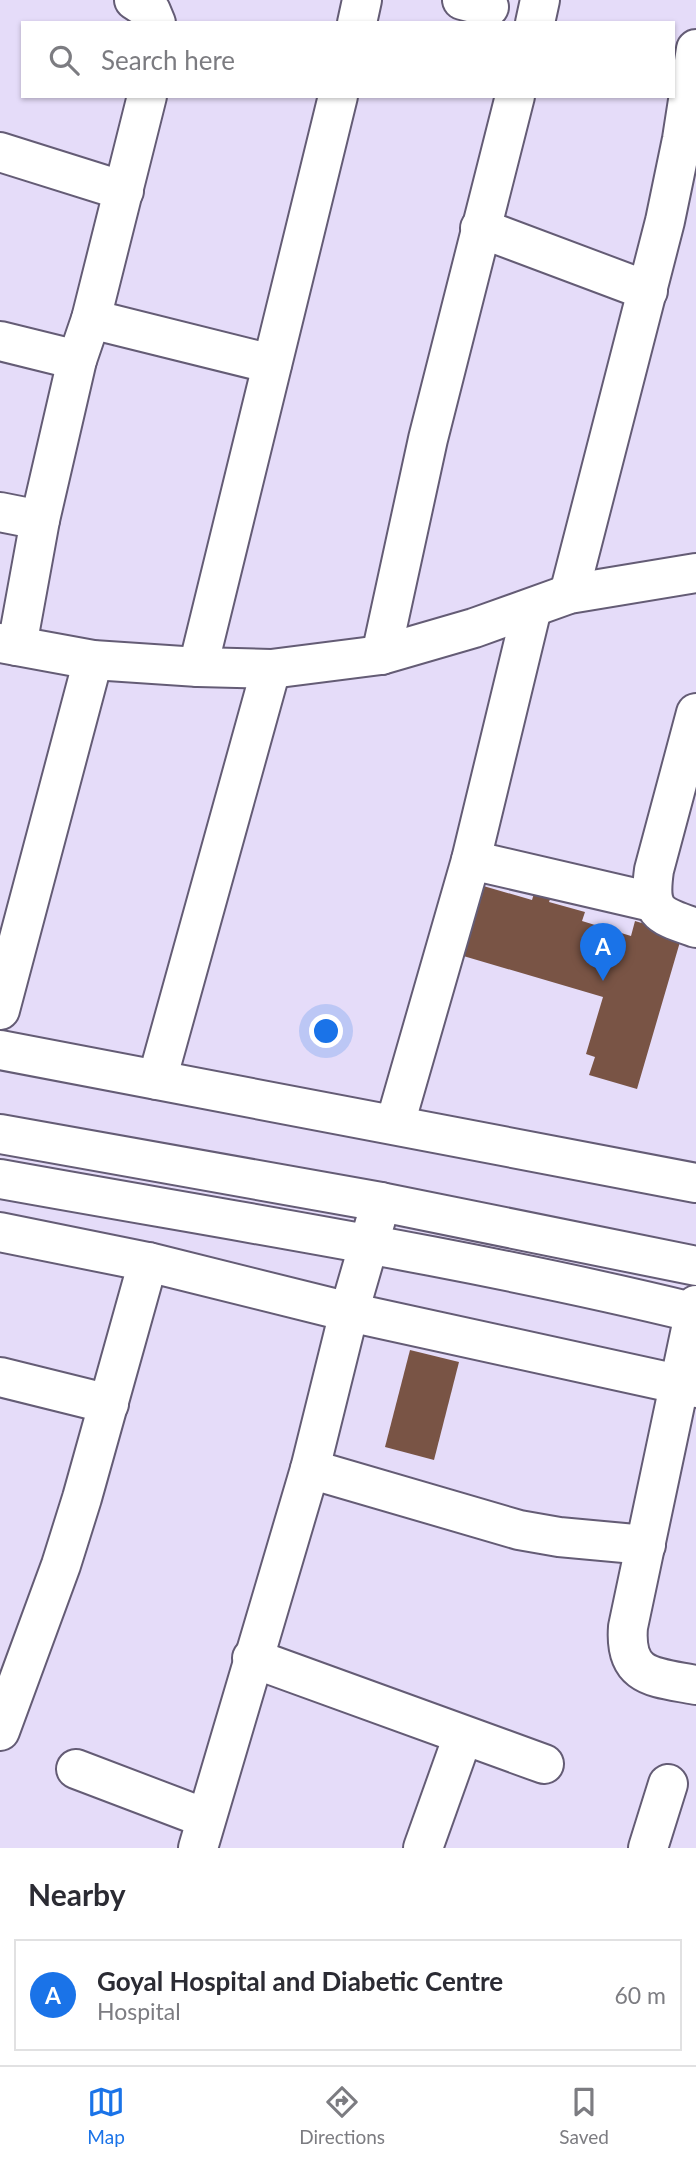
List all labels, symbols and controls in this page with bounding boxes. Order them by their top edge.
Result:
search box [21,21,675,98]
icon: search [45,41,83,79]
text: Search here [101,44,235,76]
pin: A [580,923,626,981]
your location [309,1014,343,1048]
text: Nearby [28,1876,126,1912]
text: Goyal Hospital and Diabetic Centre [97,1965,503,1997]
text: A [45,1981,61,2009]
text: 60 m [615,1981,666,2009]
text: Hospital [97,1997,181,2025]
tab: Map [87,2083,125,2148]
tab: Directions [299,2083,385,2148]
tab: Saved [559,2083,609,2148]

